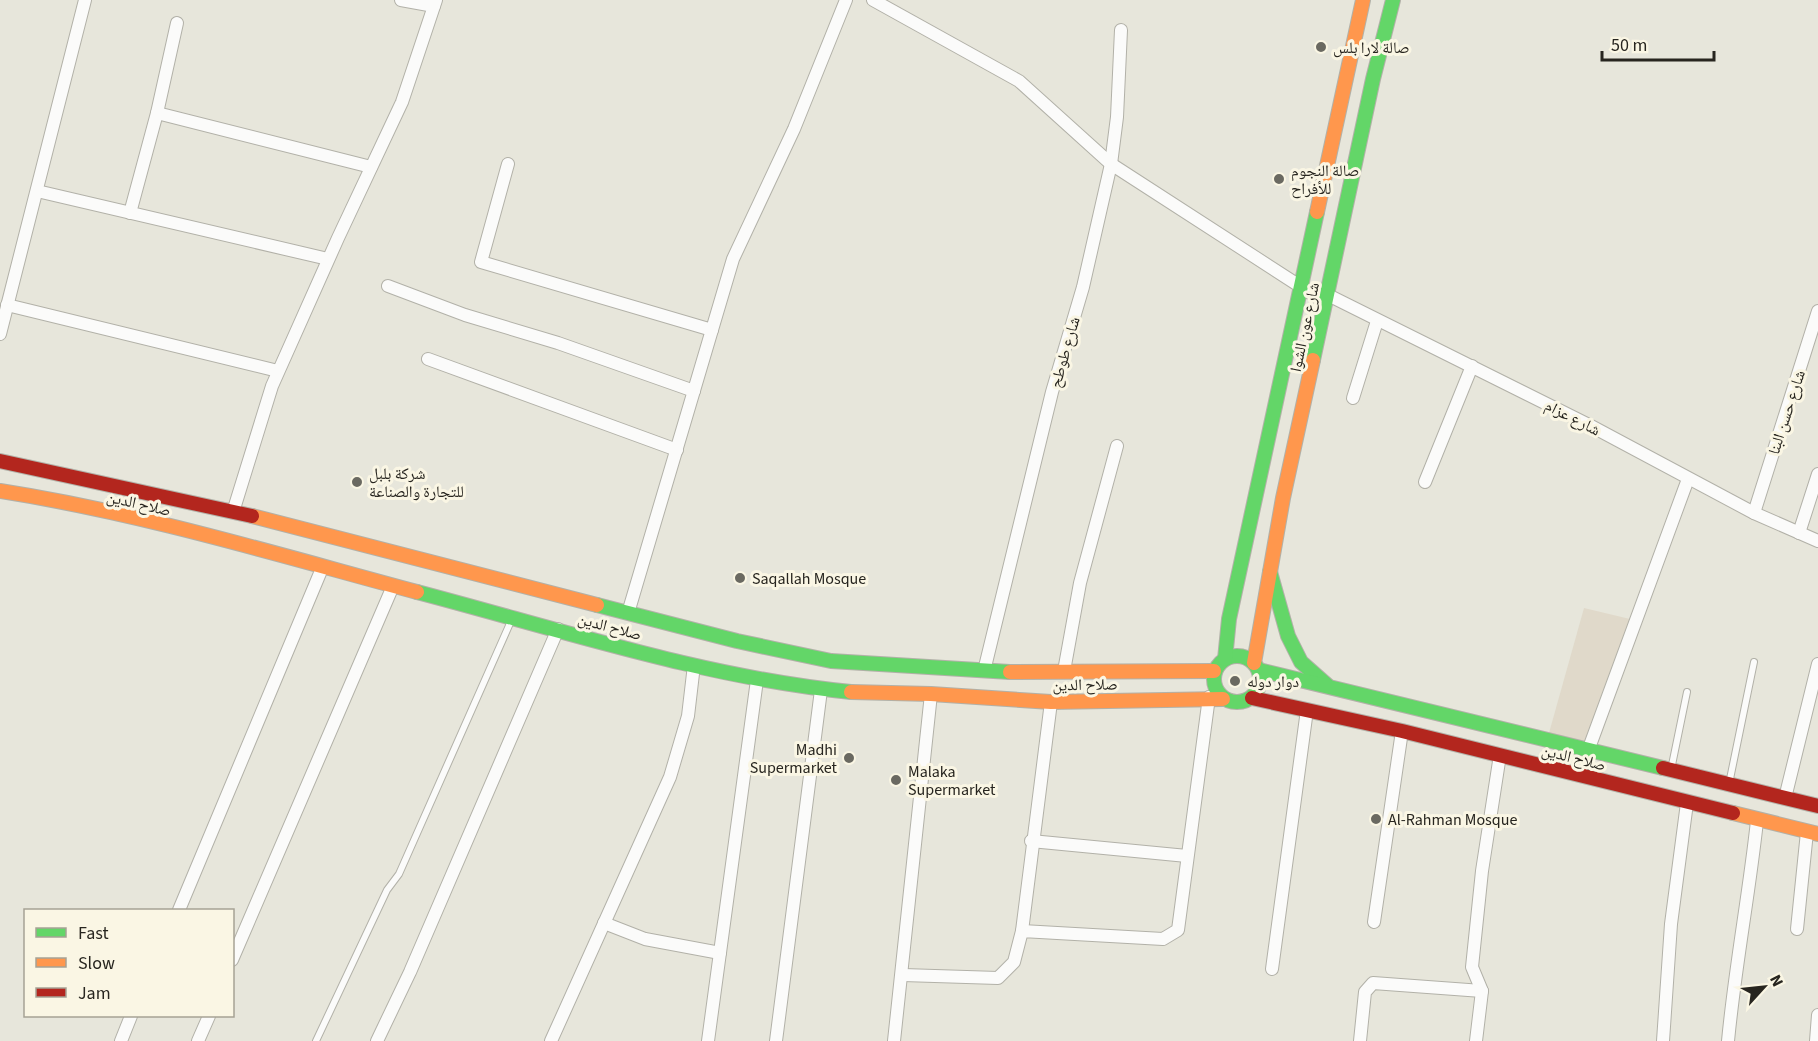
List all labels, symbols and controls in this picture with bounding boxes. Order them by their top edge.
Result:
scale bar [1602,24,1714,62]
text: 50 m [1611,33,1647,58]
place label: صالة لارا بلس [1333,37,1410,59]
marker: صالة لارا بلس [1314,40,1328,54]
place label: صالة النجوم للأفراح [1291,160,1359,200]
marker: صالة النجوم للأفراح [1272,172,1286,186]
street label: شارع عون الشوا [1285,280,1325,374]
street label: شارع طوطح [1044,314,1086,390]
street label: شارع حسن البنا [1763,367,1811,457]
street label: شارع عزام [1541,395,1604,441]
place label: شركة بلبل للتجارة والصناعة [369,463,464,503]
marker: شركة بلبل للتجارة والصناعة [350,475,364,489]
street label: صلاح الدين [104,486,173,522]
place label: Saqallah Mosque [752,568,866,590]
marker: Saqallah Mosque [733,571,747,585]
street label: صلاح الدين [575,608,644,646]
place label: دوار دوله [1247,671,1299,693]
street label: صلاح الدين [1052,673,1118,697]
marker: دوار دوله [1228,674,1242,688]
place label: Madhi Supermarket [750,739,838,779]
street label: صلاح الدين [1539,739,1608,777]
marker: Madhi Supermarket [842,751,856,765]
place label: Malaka Supermarket [908,761,996,801]
marker: Malaka Supermarket [889,773,903,787]
place label: Al-Rahman Mosque [1388,809,1517,831]
marker: Al-Rahman Mosque [1369,812,1383,826]
legend [24,909,234,1017]
text: Fast [78,921,109,946]
text: Slow [78,951,115,976]
north arrow [1734,957,1794,1017]
text: N [1764,971,1789,990]
text: Jam [78,981,111,1006]

